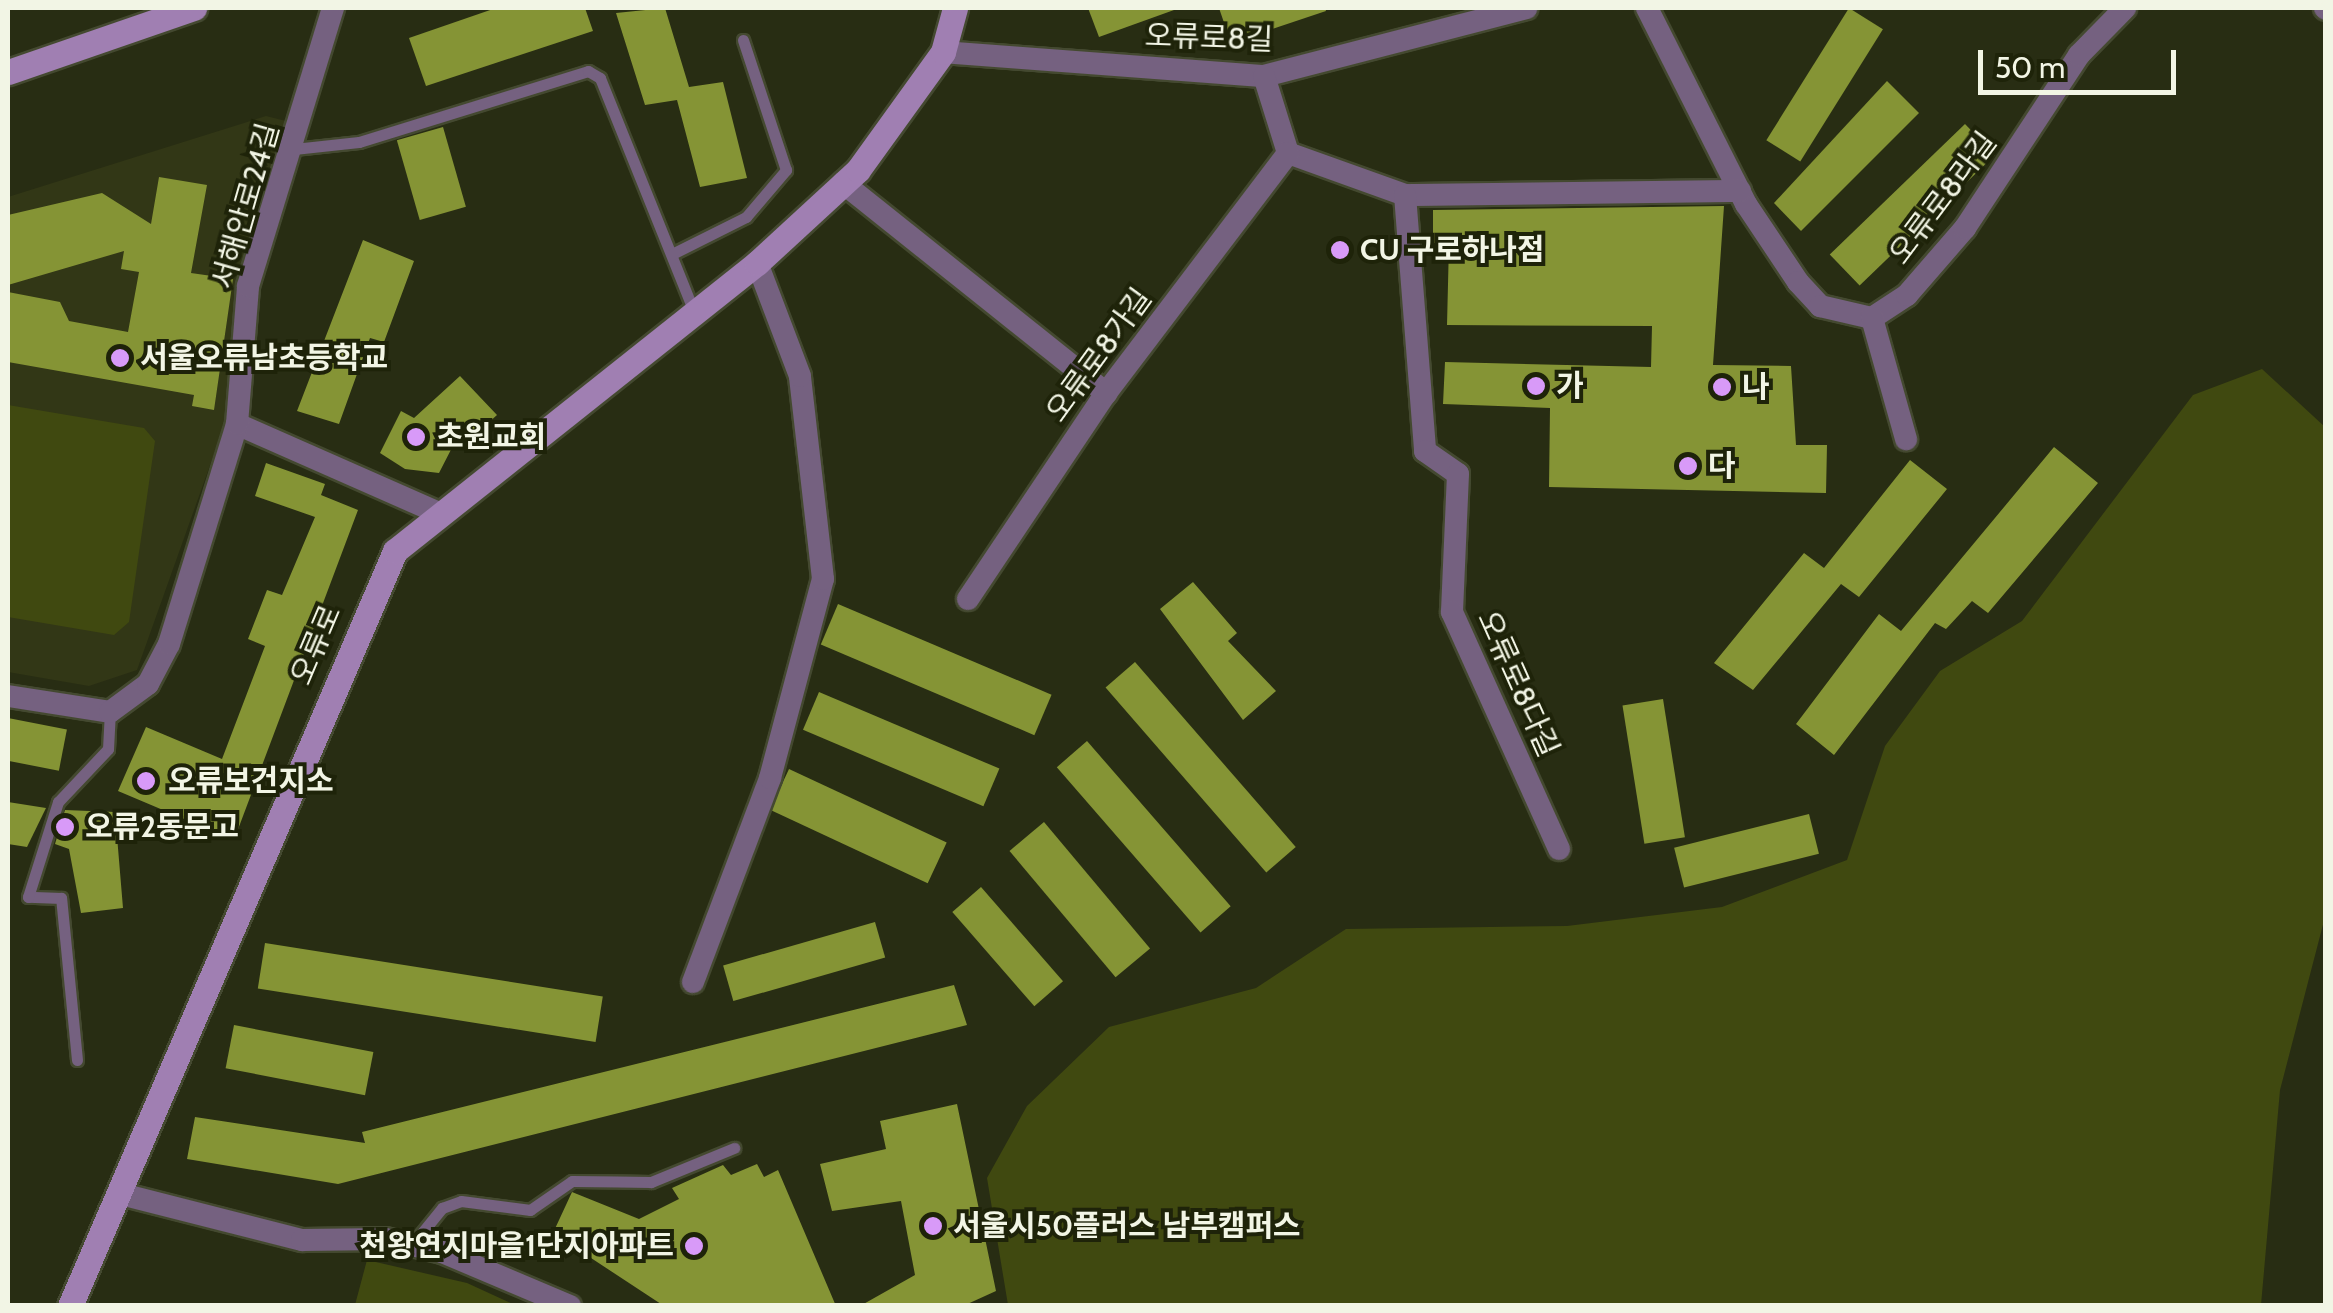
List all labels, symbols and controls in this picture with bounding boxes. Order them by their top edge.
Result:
street label: 오류로8길 [1144,18,1274,58]
scale bar [1983,30,2180,92]
text: 50 m [1995,49,2065,86]
street label: 서해안로24길 [205,119,287,293]
street label: 오류로8라길 [1882,125,2004,271]
place label: CU 구로하나점 [1360,232,1545,268]
marker: CU 구로하나점 [1329,239,1351,261]
street label: 오류로8가길 [1039,281,1159,429]
place label: 서울오류남초등학교 [140,340,388,376]
marker: 서울오류남초등학교 [109,347,131,369]
place label: 가 [1556,368,1584,404]
place label: 나 [1742,369,1770,405]
marker: 가 [1525,375,1547,397]
marker: 나 [1711,376,1733,398]
place label: 초원교회 [436,419,546,455]
marker: 초원교회 [405,426,427,448]
place label: 다 [1708,448,1736,484]
marker: 다 [1677,455,1699,477]
street label: 오류로 [283,600,349,690]
street label: 오류로8다길 [1470,605,1566,763]
place label: 오류보건지소 [168,763,334,799]
marker: 오류보건지소 [133,768,159,794]
place label: 오류2동문고 [85,809,239,845]
marker: 오류2동문고 [54,816,76,838]
place label: 서울시50플러스 남부캠퍼스 [953,1208,1301,1244]
marker: 서울시50플러스 남부캠퍼스 [922,1215,944,1237]
place label: 천왕연지마을1단지아파트 [359,1228,674,1264]
marker: 천왕연지마을1단지아파트 [683,1235,705,1257]

